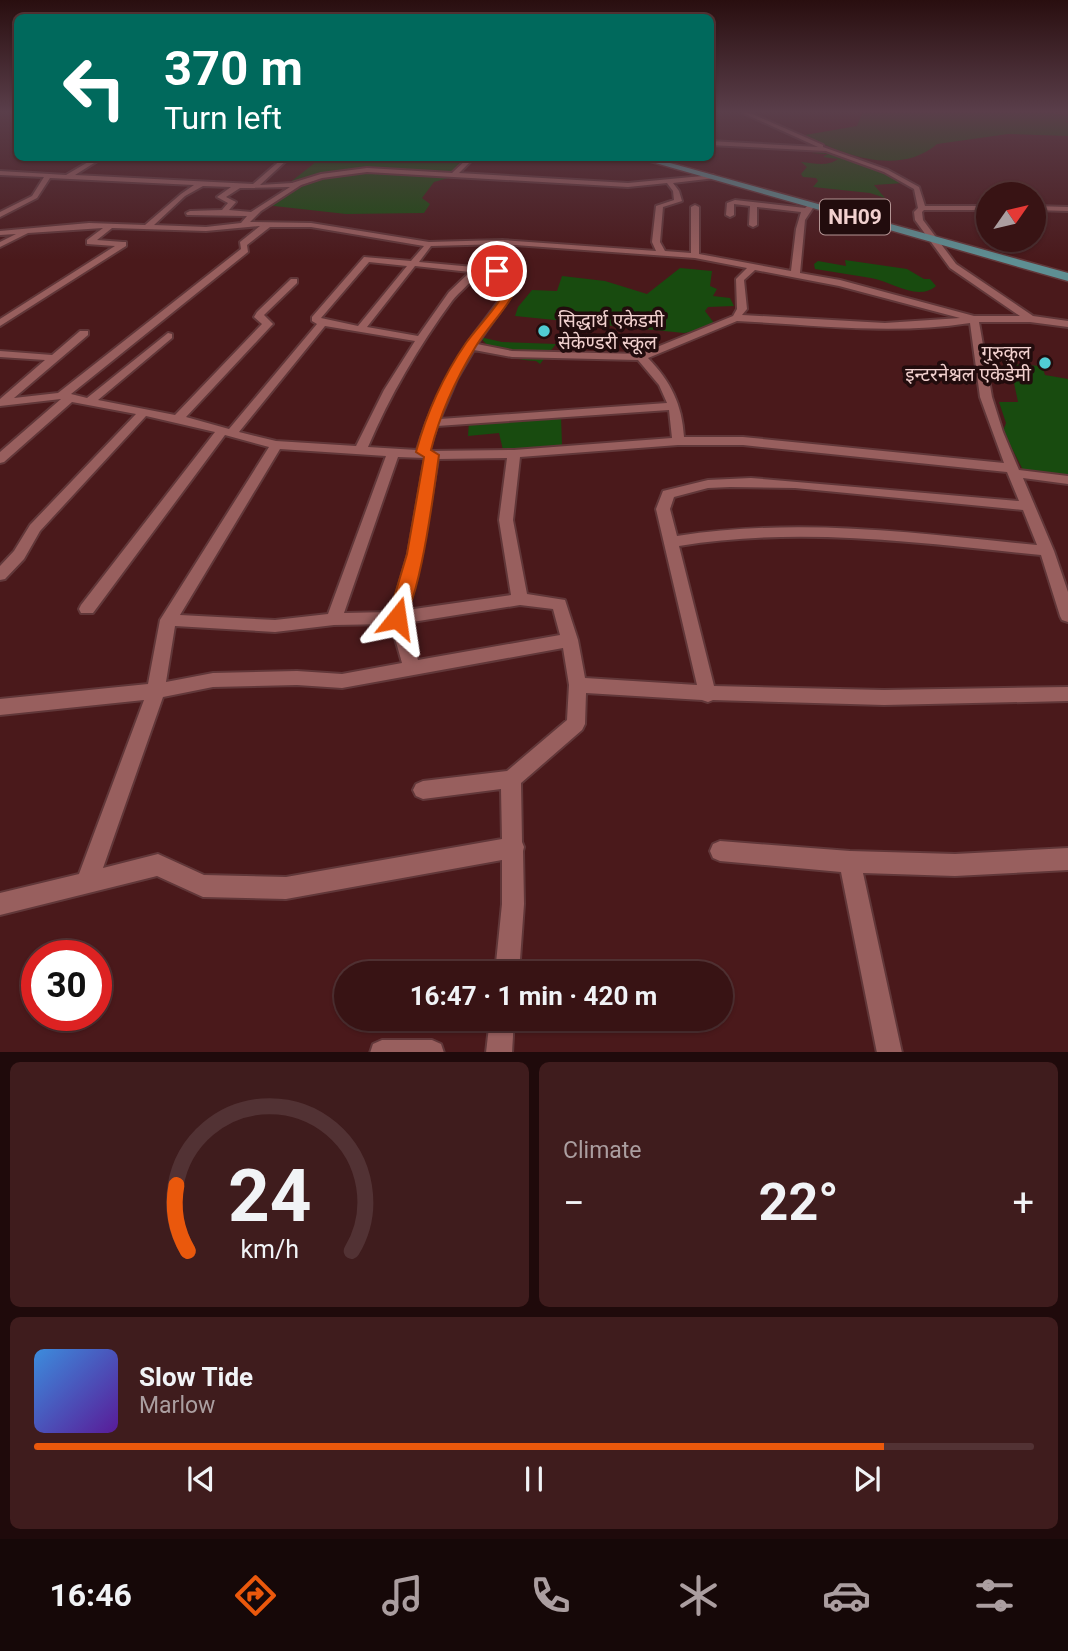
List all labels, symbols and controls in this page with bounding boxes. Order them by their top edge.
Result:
text: 370 m [164,40,303,97]
icon: left [49,42,140,133]
text: Turn left [164,99,282,137]
north arrow [976,182,1046,252]
map controls [976,182,1046,252]
road number: NH09 [820,200,890,234]
pin [467,241,527,301]
icon: arrive [478,252,516,290]
place label: सिद्धार्थ एकेडमी सेकेण्डरी स्कूल [558,309,665,355]
marker: सिद्धार्थ एकेडमी सेकेण्डरी स्कूल [536,323,552,339]
place label: गुरुकुल इन्टरनेश्नल एकेडेमी [905,341,1032,386]
marker: गुरुकुल इन्टरनेश्नल एकेडेमी [1037,355,1053,371]
position arrow [360,581,434,655]
speed limit sign: 30 [21,940,112,1031]
text: 16:47 · 1 min · 420 m [410,981,657,1011]
text: Climate [563,1137,642,1164]
text: 24 [228,1153,311,1239]
text: 22° [759,1172,839,1233]
text: − [563,1181,585,1225]
text: + [1012,1181,1034,1225]
text: km/h [240,1234,299,1263]
text: Slow Tide [139,1362,253,1392]
text: Marlow [139,1392,215,1419]
icon: previous [182,1460,220,1498]
icon: pause [515,1460,553,1498]
icon: next [848,1460,886,1498]
icon: directions [231,1571,280,1620]
icon: music [378,1571,427,1620]
icon: phone [526,1571,575,1620]
icon: climate [674,1571,723,1620]
icon: car [822,1571,871,1620]
icon: filters [970,1571,1019,1620]
text: 16:46 [49,1576,132,1614]

